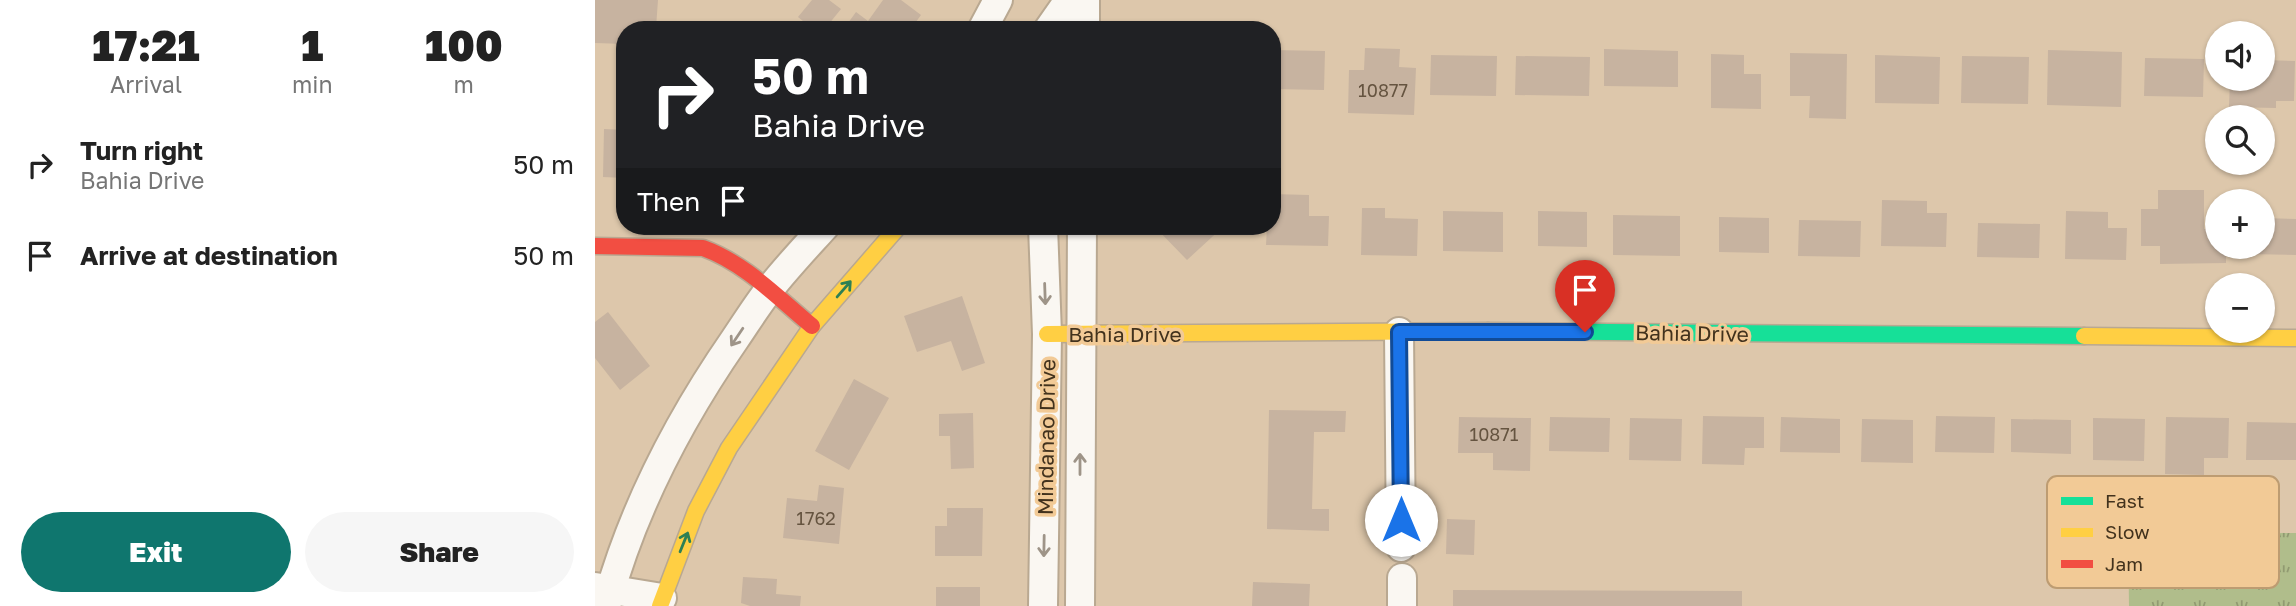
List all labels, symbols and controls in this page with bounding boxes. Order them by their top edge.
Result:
text: 17:21 [92,20,200,70]
text: 1 [301,20,323,70]
text: 100 [425,20,503,70]
map controls [2205,21,2275,343]
button: sound [2205,21,2275,91]
text: 50 m [752,46,869,105]
icon: right [637,49,728,140]
text: Arrival [110,70,182,98]
text: min [292,70,333,98]
text: m [454,70,474,98]
house number: 10877 [1358,79,1408,101]
button: search [2205,105,2275,175]
text: Bahia Drive [752,106,925,144]
text: Turn right [80,135,203,166]
icon: right [21,146,59,184]
text: 50 m [513,149,574,180]
text: Bahia Drive [80,166,204,194]
icon: arrive [714,182,752,220]
text: Then [637,186,700,217]
button: + [2205,189,2275,259]
icon: arrive [21,237,59,275]
text: Arrive at destination [80,240,338,271]
text: 50 m [513,240,574,271]
pin [1555,260,1615,332]
icon: arrive [1566,271,1604,309]
button: − [2205,273,2275,343]
one-way arrow [836,281,852,299]
one-way arrow [1039,282,1052,305]
street label: Bahia Drive [1635,319,1749,347]
street label: Bahia Drive [1068,321,1182,347]
one-way arrow [730,327,744,346]
street label: Mindanao Drive [1032,359,1060,515]
house number: 10871 [1469,423,1519,445]
one-way arrow [1073,453,1087,476]
legend [2047,476,2279,588]
position arrow [1364,483,1438,557]
text: Fast [2105,489,2144,512]
house number: 1762 [796,507,836,529]
button: Exit [21,512,291,592]
button: Share [305,512,574,592]
text: Slow [2105,520,2150,543]
one-way arrow [678,532,691,554]
one-way arrow [1037,534,1051,557]
text: Jam [2105,552,2143,575]

